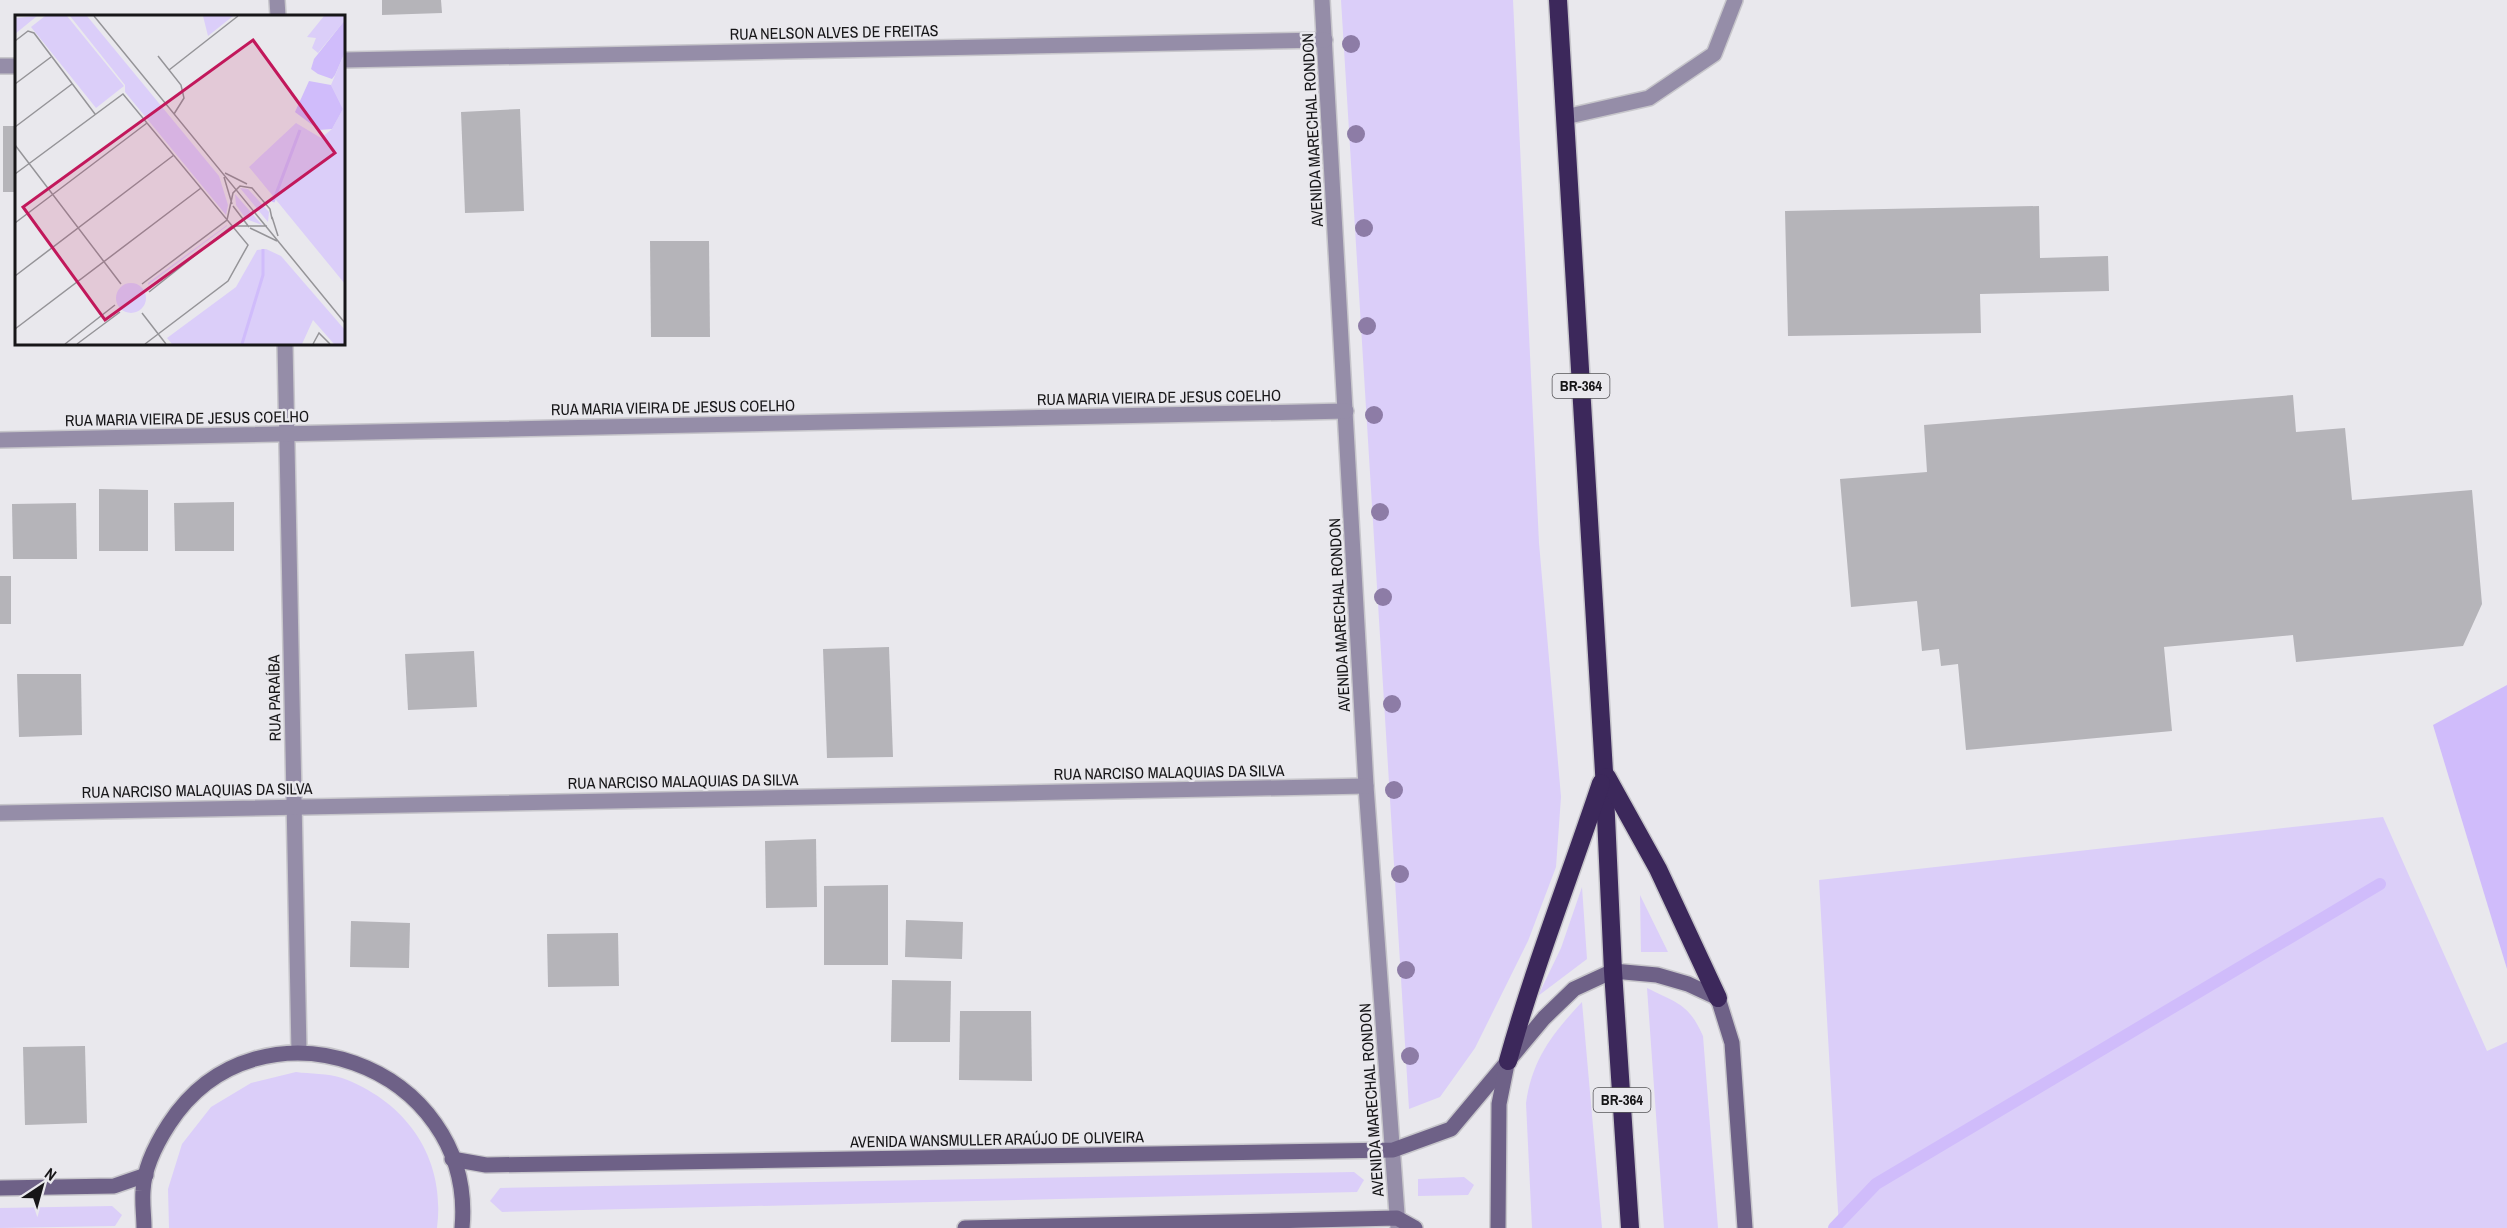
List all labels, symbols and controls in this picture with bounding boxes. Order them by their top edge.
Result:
inset map [15,15,345,345]
street label: RUA NELSON ALVES DE FREITAS [729,19,939,45]
street label: AVENIDA MARECHAL RONDON [1296,33,1328,228]
road number: BR-364 [1552,374,1610,398]
street label: RUA MARIA VIEIRA DE JESUS COELHO [1037,384,1281,410]
street label: RUA MARIA VIEIRA DE JESUS COELHO [551,394,795,420]
street label: RUA MARIA VIEIRA DE JESUS COELHO [65,405,309,431]
street label: AVENIDA MARECHAL RONDON [1323,518,1355,713]
street label: RUA PARAÍBA [262,654,286,741]
street label: RUA NARCISO MALAQUIAS DA SILVA [1053,759,1285,785]
street label: RUA NARCISO MALAQUIAS DA SILVA [567,768,799,794]
street label: RUA NARCISO MALAQUIAS DA SILVA [81,777,313,803]
street label: AVENIDA MARECHAL RONDON [1353,1003,1389,1198]
road number: BR-364 [1594,1088,1650,1112]
street label: AVENIDA WANSMULLER ARAÚJO DE OLIVEIRA [849,1125,1144,1153]
north arrow [12,1156,72,1216]
text: N [41,1162,61,1186]

